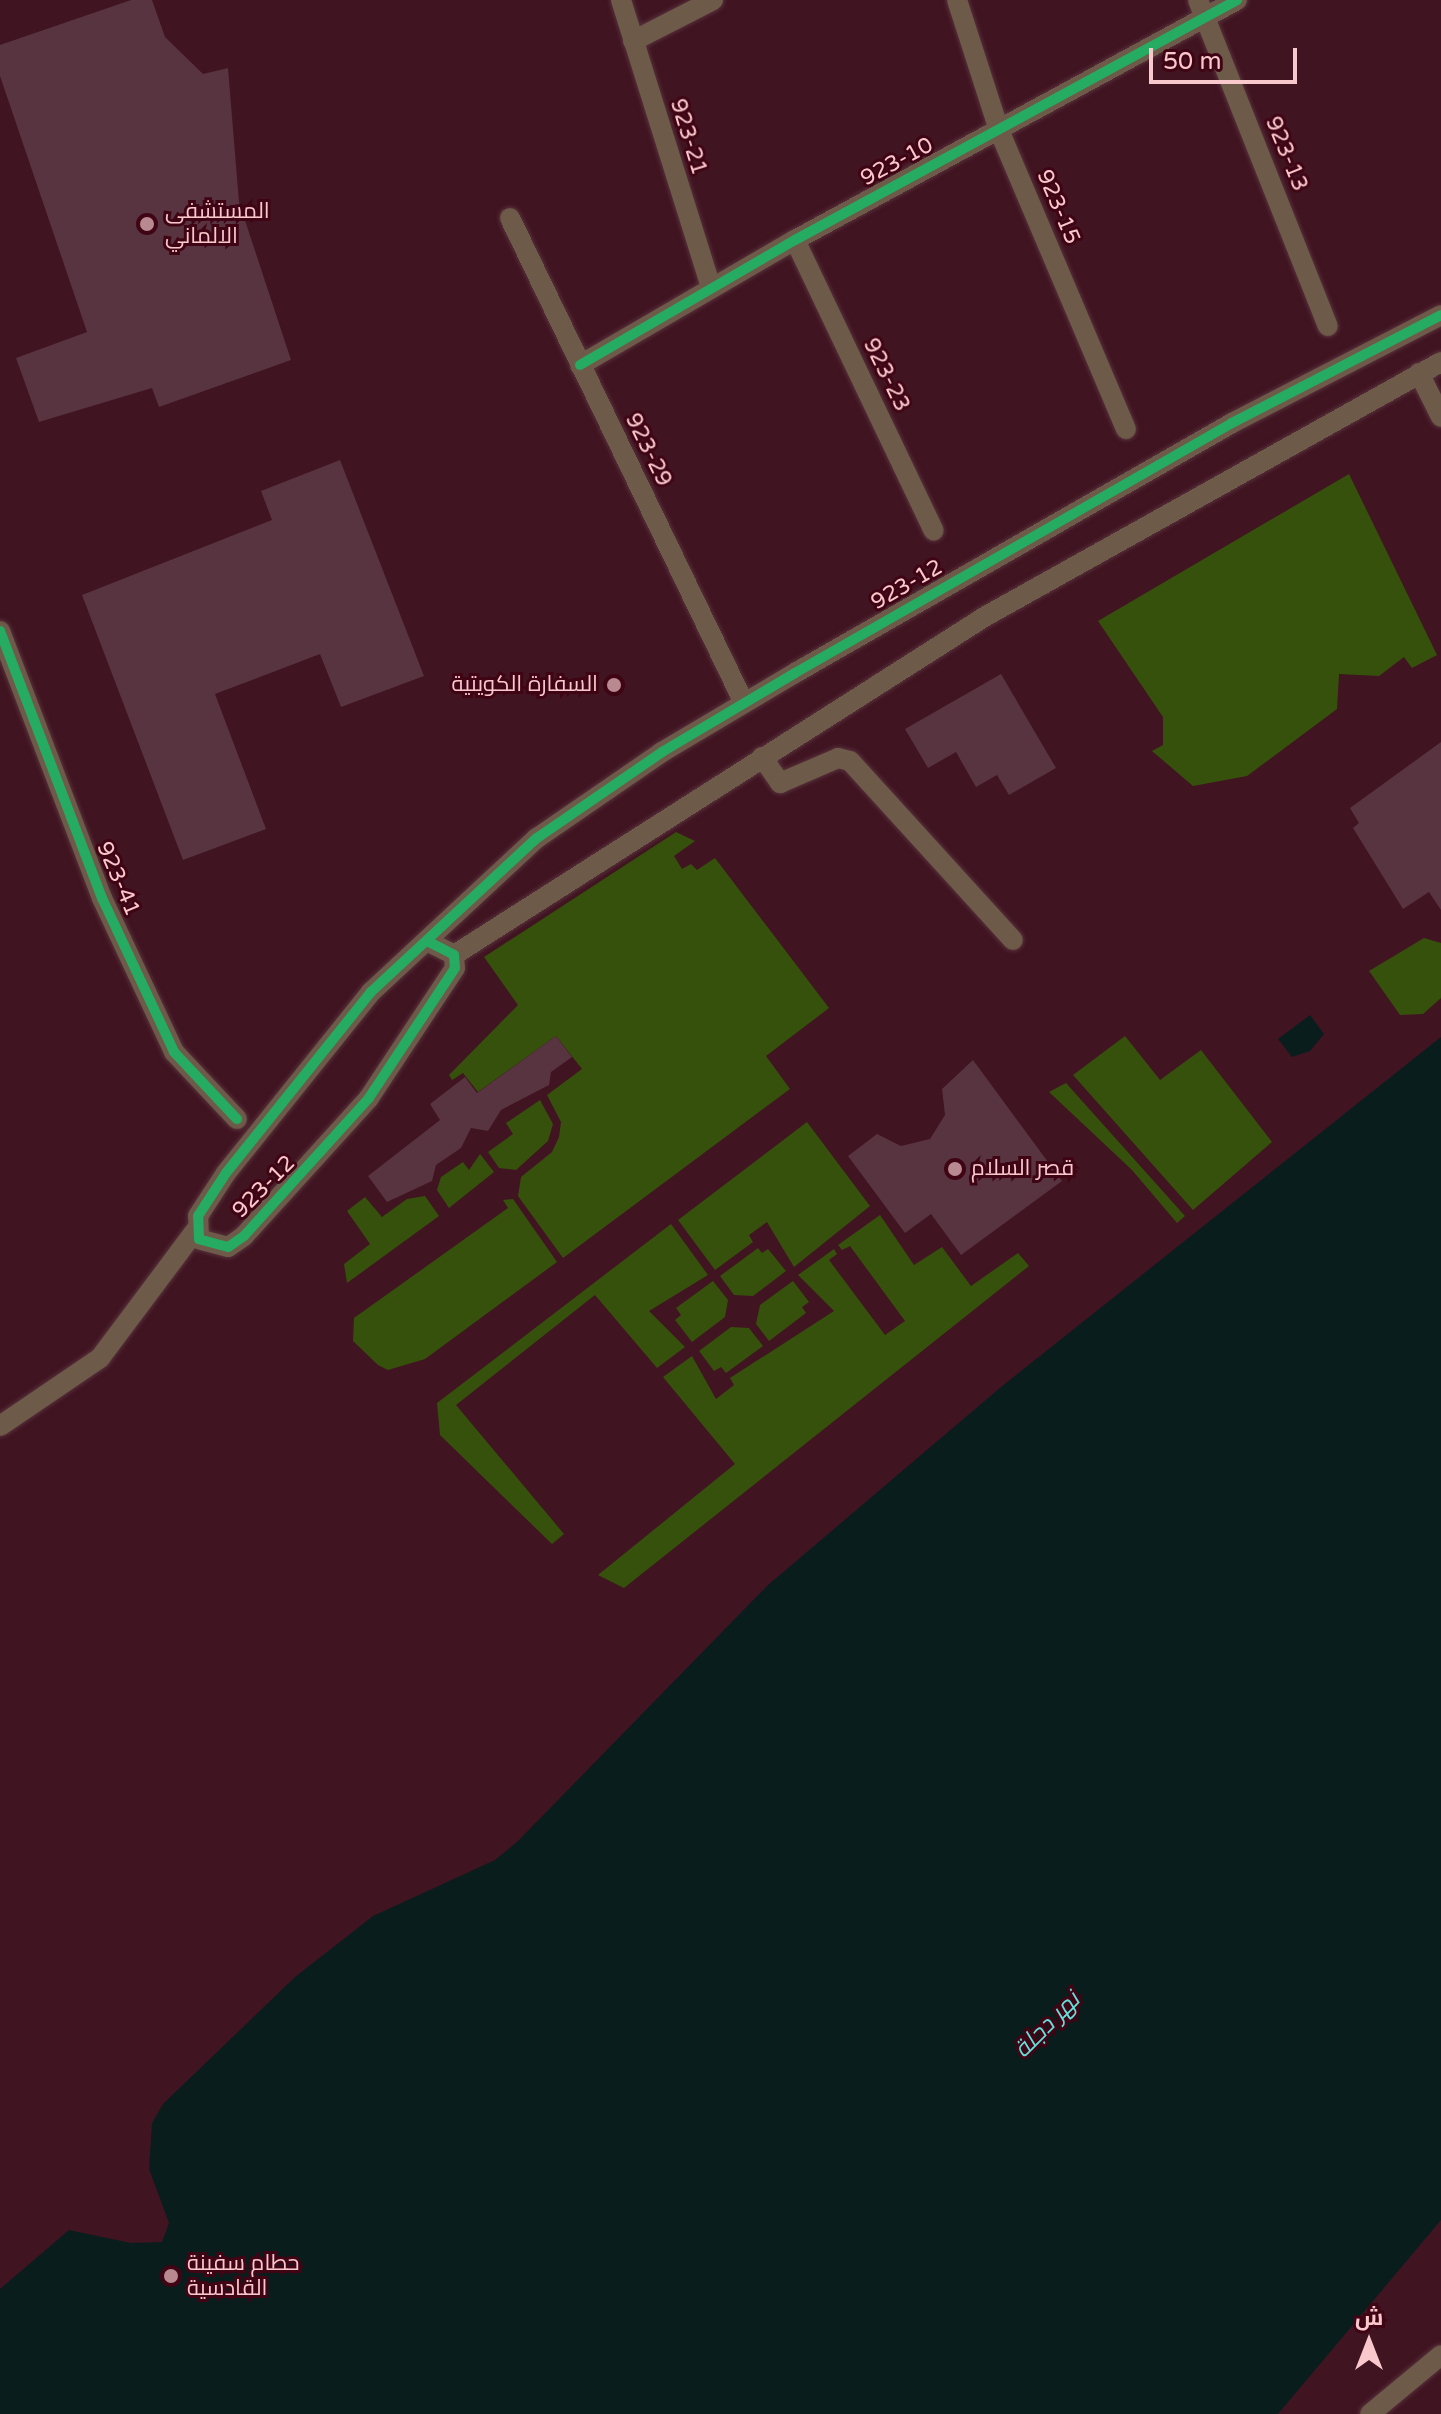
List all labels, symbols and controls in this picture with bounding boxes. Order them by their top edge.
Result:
scale bar [1153,32,1301,82]
text: 50 m [1163,47,1221,76]
street label: 923-21 [664,96,712,178]
street label: 923-13 [1259,113,1313,195]
street label: 923-10 [856,132,938,192]
street label: 923-15 [1031,166,1085,248]
place label: المستشفى الالماني [165,198,270,250]
marker: المستشفى الالماني [136,213,158,235]
street label: 923-23 [857,334,915,416]
street label: 923-29 [619,409,677,491]
street label: 923-12 [867,554,947,616]
place label: السفارة الكويتية [452,672,598,698]
marker: السفارة الكويتية [605,676,623,694]
street label: 923-41 [91,838,145,920]
street label: 923-12 [227,1150,301,1224]
place label: قصر السلام [971,1156,1074,1182]
marker: قصر السلام [946,1160,964,1178]
water label: نهر دجلة [1008,1986,1086,2064]
place label: حطام سفينة القادسية [187,2250,300,2302]
marker: حطام سفينة القادسية [162,2267,180,2285]
north arrow [1329,2302,1409,2382]
text: ش [1355,2305,1383,2331]

